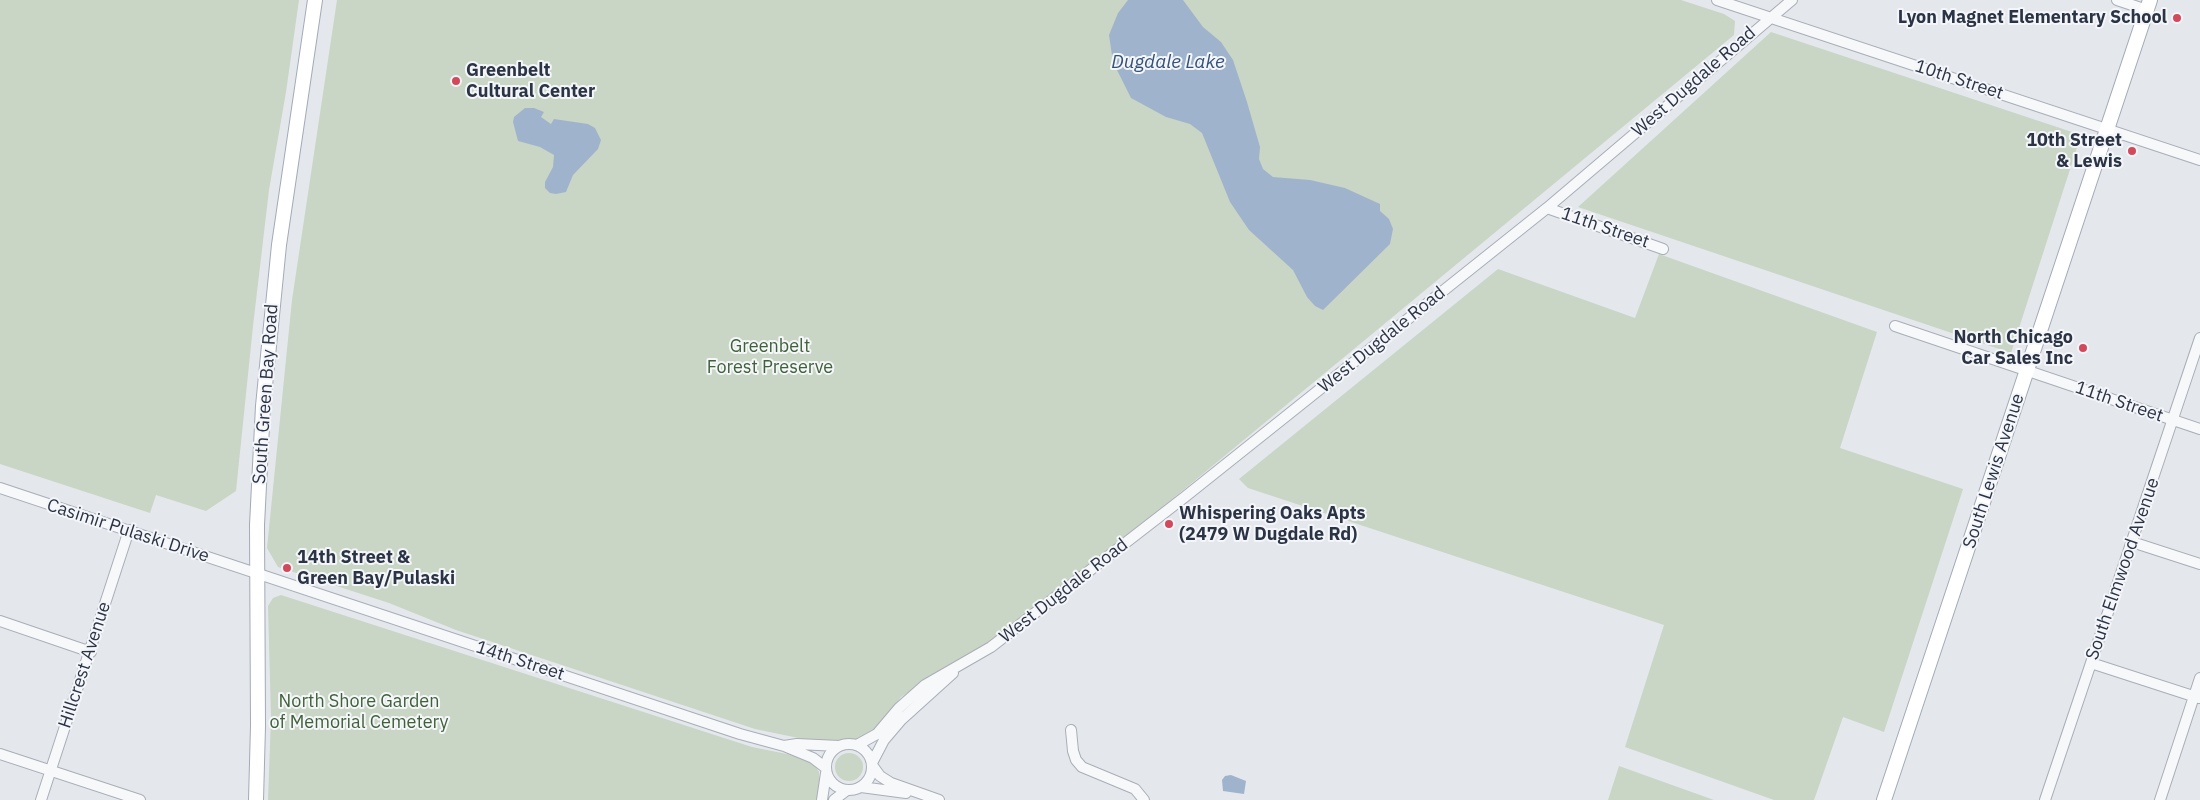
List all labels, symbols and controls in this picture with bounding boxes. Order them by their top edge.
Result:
place label: Lyon Magnet Elementary School [1898,7,2167,29]
marker: Lyon Magnet Elementary School [2171,12,2183,24]
street label: West Dugdale Road [1628,22,1760,142]
water label: Dugdale Lake [1111,52,1225,74]
street label: 10th Street [1912,56,2006,104]
place label: Greenbelt Cultural Center [466,60,595,102]
marker: Greenbelt Cultural Center [450,75,462,87]
place label: 10th Street & Lewis [2026,130,2122,172]
marker: 10th Street & Lewis [2126,145,2138,157]
street label: 11th Street [1558,203,1652,253]
street label: West Dugdale Road [1314,282,1450,398]
street label: South Green Bay Road [249,303,283,485]
place label: North Chicago Car Sales Inc [1953,327,2073,369]
park label: Greenbelt Forest Preserve [707,336,833,378]
marker: North Chicago Car Sales Inc [2077,342,2089,354]
street label: 11th Street [2072,377,2166,427]
street label: South Lewis Avenue [1959,391,2029,551]
street label: South Elmwood Avenue [2082,475,2164,663]
street label: Casimir Pulaski Drive [44,495,212,567]
place label: Whispering Oaks Apts (2479 W Dugdale Rd) [1179,503,1366,546]
marker: Whispering Oaks Apts (2479 W Dugdale Rd) [1163,518,1175,530]
street label: West Dugdale Road [995,534,1133,648]
place label: 14th Street & Green Bay/Pulaski [297,547,455,590]
marker: 14th Street & Green Bay/Pulaski [281,562,293,574]
street label: Hillcrest Avenue [54,599,116,731]
street label: 14th Street [473,637,567,685]
park label: North Shore Garden of Memorial Cemetery [270,691,448,734]

